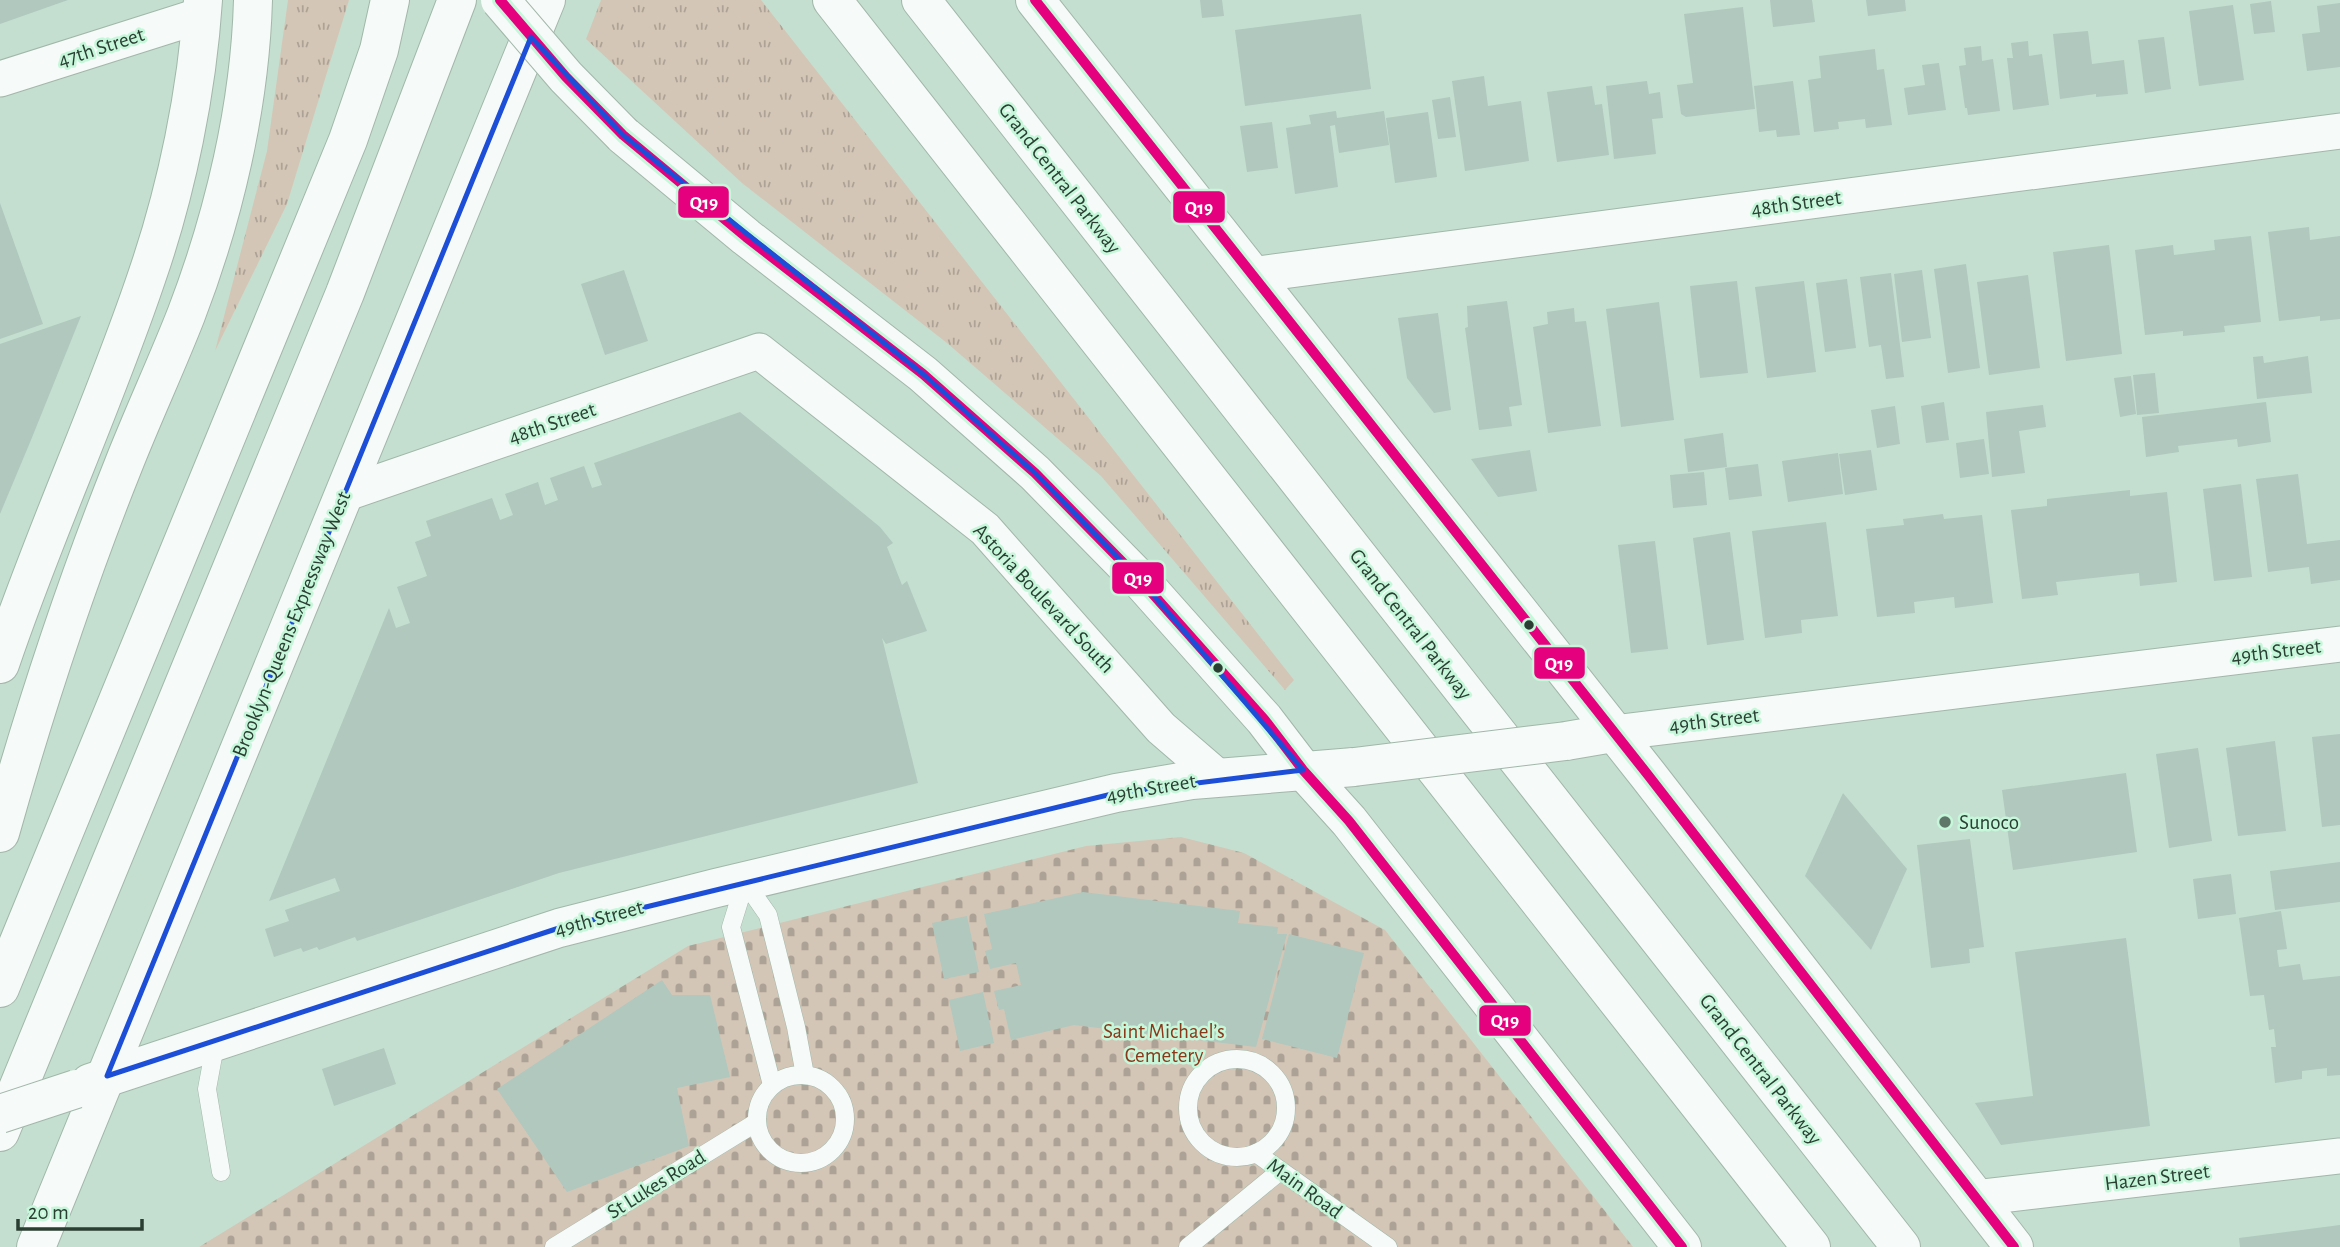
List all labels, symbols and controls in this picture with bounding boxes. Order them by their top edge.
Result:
street label: 47th Street [55,24,147,71]
street label: Grand Central Parkway [995,99,1125,258]
line badge: Q19 [677,185,730,219]
street label: 48th Street [1750,187,1843,220]
line badge: Q19 [1172,190,1226,224]
text: Q19 [690,194,718,213]
text: Q19 [1185,199,1213,218]
street label: 48th Street [506,399,599,448]
street label: Brooklyn-Queens Expressway West [228,488,355,760]
street label: Astoria Boulevard South [969,520,1118,677]
street label: Grand Central Parkway [1346,545,1476,704]
line badge: Q19 [1111,561,1165,595]
text: Q19 [1124,570,1152,589]
unlabelled marker [1522,618,1536,632]
street label: 49th Street [2230,636,2323,667]
line badge: Q19 [1533,646,1586,680]
text: Q19 [1545,655,1573,674]
unlabelled marker [1211,661,1225,675]
street label: 49th Street [1668,705,1761,736]
street label: 49th Street [1105,770,1198,807]
place label: Sunoco [1959,812,2019,833]
marker: Sunoco [1937,814,1953,830]
street label: 49th Street [553,897,646,940]
street label: Grand Central Parkway [1696,990,1826,1149]
line badge: Q19 [1478,1004,1532,1037]
text: Q19 [1491,1012,1519,1031]
park label: Saint Michael’s Cemetery [1103,1021,1225,1066]
street label: St Lukes Road [603,1146,709,1223]
street label: Main Road [1263,1154,1346,1223]
street label: Hazen Street [2103,1161,2211,1194]
scale bar [18,1188,142,1232]
text: 20 m [28,1202,69,1223]

